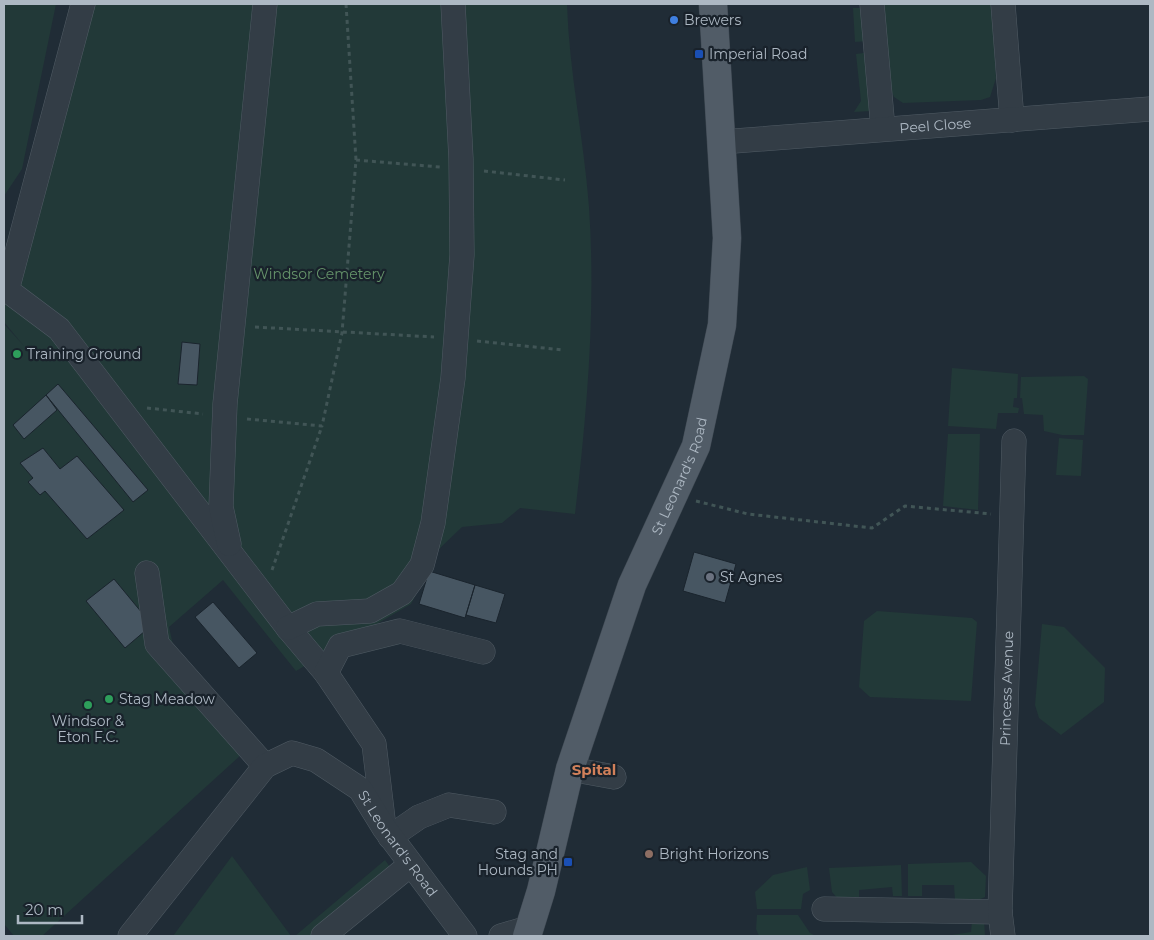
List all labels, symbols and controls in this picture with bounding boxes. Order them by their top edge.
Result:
place label: Brewers [684,11,741,29]
marker: Brewers [668,14,680,26]
place label: Imperial Road [709,45,808,63]
marker: Imperial Road [693,48,705,60]
street label: Peel Close [899,114,972,137]
park label: Windsor Cemetery [253,265,385,283]
place label: Training Ground [27,345,141,363]
marker: Training Ground [11,348,23,360]
street label: St Leonard's Road [647,415,711,538]
place label: St Agnes [720,568,782,586]
marker: St Agnes [704,571,716,583]
street label: Princess Avenue [996,631,1017,746]
place label: Stag Meadow [119,690,215,708]
marker: Stag Meadow [103,693,115,705]
marker: Windsor & Eton F.C. [82,699,94,711]
place label: Windsor & Eton F.C. [52,712,125,746]
district label: Spital [572,760,616,779]
street label: St Leonard's Road [354,787,441,900]
place label: Stag and Hounds PH [478,845,558,879]
place label: Bright Horizons [659,845,769,863]
marker: Bright Horizons [643,848,655,860]
marker: Stag and Hounds PH [562,856,574,868]
scale bar [18,892,81,924]
text: 20 m [25,900,63,919]

